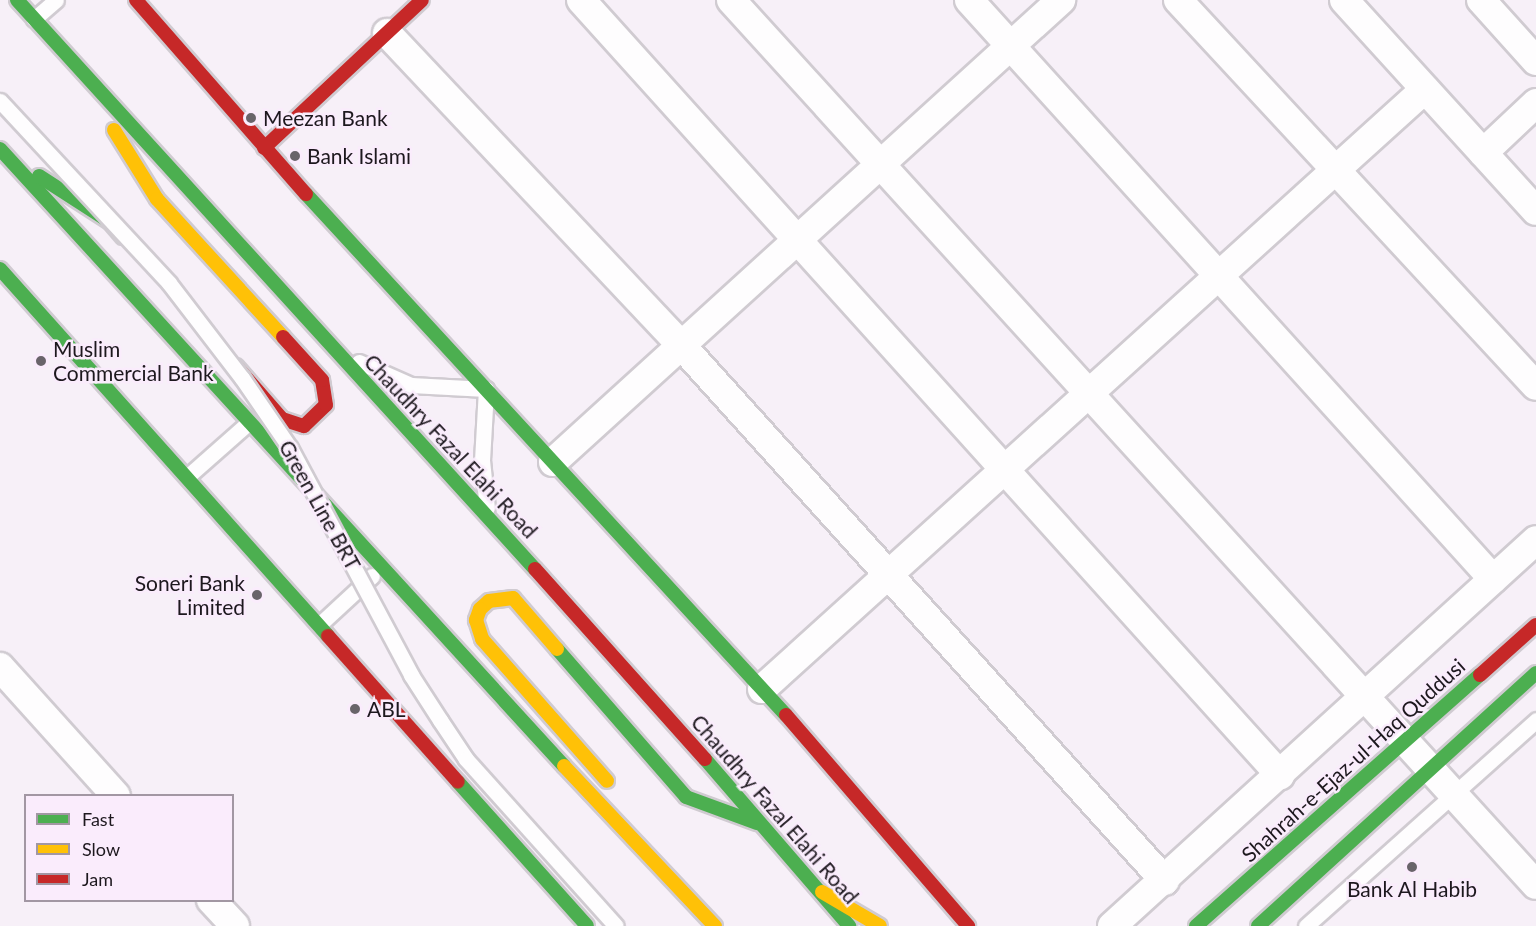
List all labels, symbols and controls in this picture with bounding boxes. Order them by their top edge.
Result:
place label: Meezan Bank [263,105,388,131]
marker: Meezan Bank [244,111,258,125]
place label: Bank Islami [307,143,411,169]
marker: Bank Islami [288,149,302,163]
place label: Muslim Commercial Bank [53,336,214,386]
street label: Chaudhry Fazal Elahi Road [359,349,543,543]
marker: Muslim Commercial Bank [34,354,48,368]
street label: Green Line BRT [274,436,366,574]
place label: Soneri Bank Limited [135,570,245,620]
marker: Soneri Bank Limited [250,588,264,602]
street label: Shahrah-e-Ejaz-ul-Haq Quddusi [1236,653,1470,867]
place label: ABL [367,696,406,722]
marker: ABL [348,702,362,716]
street label: Chaudhry Fazal Elahi Road [686,709,864,909]
legend [24,794,234,902]
text: Fast [82,808,114,830]
text: Slow [82,838,120,860]
marker: Bank Al Habib [1405,860,1419,874]
text: Jam [82,868,113,890]
place label: Bank Al Habib [1347,876,1477,902]

